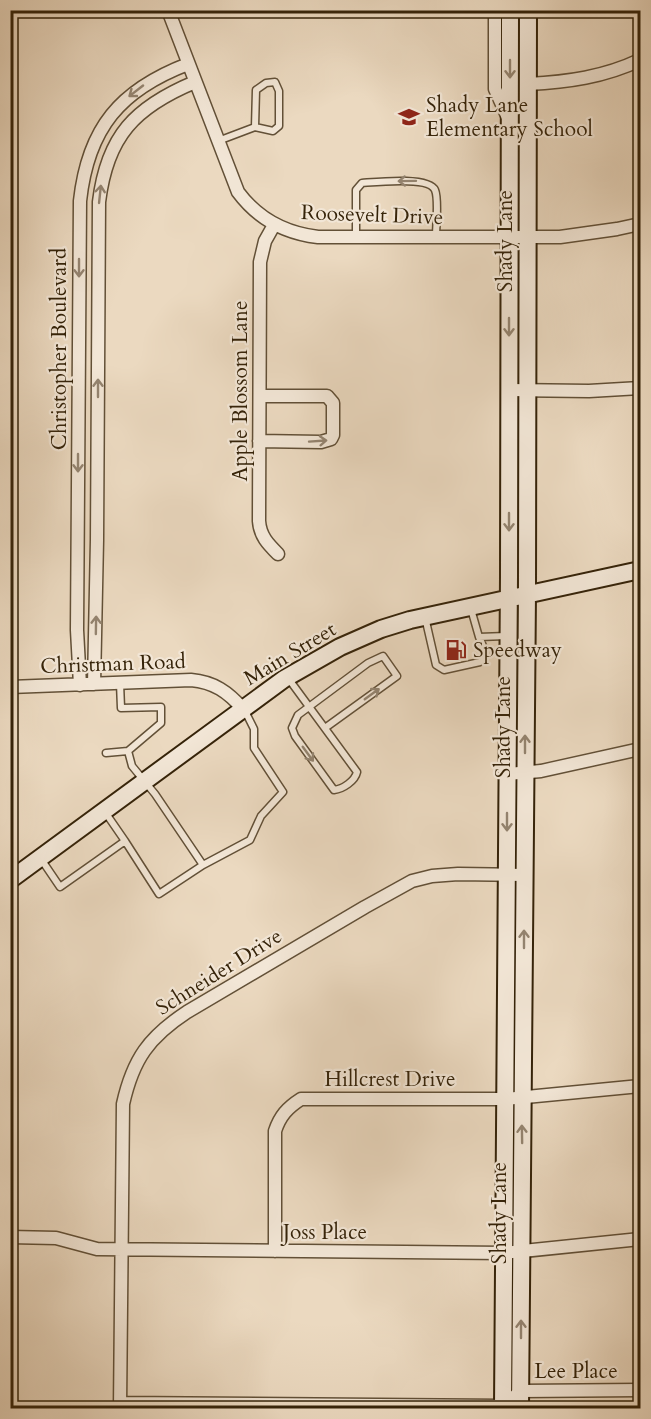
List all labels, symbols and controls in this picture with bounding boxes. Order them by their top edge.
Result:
one-way arrow [504,58,515,78]
one-way arrow [129,85,145,98]
place label: Shady Lane Elementary School [426,91,593,144]
school or university icon: Shady Lane Elementary School [397,105,421,129]
one-way arrow [397,175,417,187]
one-way arrow [95,184,106,204]
street label: Shady Lane [491,190,520,292]
street label: Roosevelt Drive [300,198,444,232]
street label: Christopher Boulevard [45,248,74,450]
one-way arrow [73,257,85,277]
street label: Apple Blossom Lane [226,301,255,481]
one-way arrow [503,316,515,336]
one-way arrow [92,379,104,399]
one-way arrow [307,435,327,446]
one-way arrow [72,452,84,472]
one-way arrow [503,511,515,531]
street label: Main Street [238,615,342,693]
one-way arrow [91,616,102,636]
place label: Speedway [473,636,562,665]
fuel station icon: Speedway [444,638,468,662]
street label: Christman Road [40,647,186,681]
street label: Shady Lane [489,676,518,778]
one-way arrow [364,688,380,700]
one-way arrow [519,735,531,755]
one-way arrow [302,746,314,762]
one-way arrow [501,811,513,831]
street label: Schneider Drive [150,922,288,1022]
one-way arrow [518,930,530,950]
street label: Hillcrest Drive [324,1065,456,1094]
one-way arrow [516,1125,528,1145]
street label: Shady Lane [485,1162,514,1264]
street label: Joss Place [280,1218,367,1247]
one-way arrow [515,1320,527,1340]
street label: Lee Place [534,1357,618,1386]

